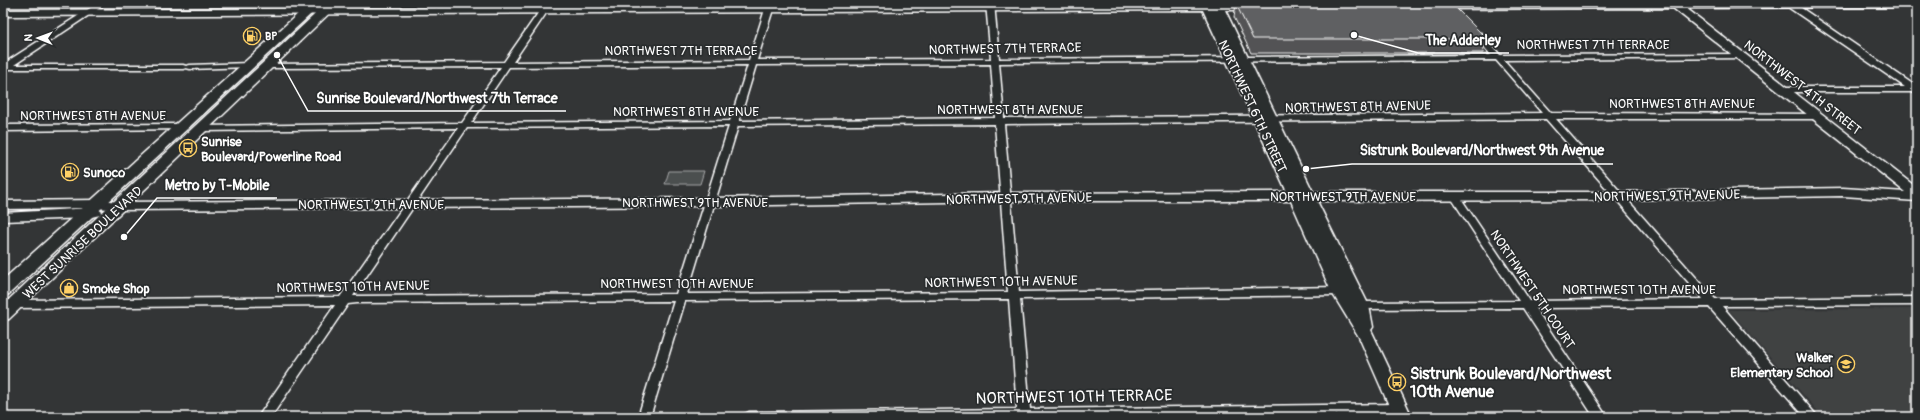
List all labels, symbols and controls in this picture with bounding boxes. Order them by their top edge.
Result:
north arrow [18,18,58,58]
fuel station icon: BP [242,26,262,46]
callout: The Adderley [1418,27,1509,53]
place label: BP [265,30,277,43]
text: The Adderley [1424,32,1501,49]
text: N [22,33,35,42]
street label: NORTHWEST 7TH TERRACE [1517,37,1670,53]
street label: NORTHWEST 4TH STREET [1741,37,1864,139]
street label: NORTHWEST 6TH STREET [1214,38,1290,175]
street label: NORTHWEST 7TH TERRACE [928,40,1082,58]
street label: NORTHWEST 7TH TERRACE [605,43,758,59]
callout: Sunrise Boulevard/Northwest 7th Terrace [308,85,566,111]
text: Sunrise Boulevard/Northwest 7th Terrace [316,90,559,107]
street label: NORTHWEST 8TH AVENUE [1609,96,1755,112]
street label: NORTHWEST 8TH AVENUE [1285,98,1431,116]
street label: NORTHWEST 8TH AVENUE [937,102,1083,118]
street label: NORTHWEST 8TH AVENUE [613,104,759,120]
street label: NORTHWEST 8TH AVENUE [20,108,166,124]
place label: Sunrise Boulevard/Powerline Road [201,134,341,165]
bus stop icon: Sunrise Boulevard/Powerline Road [178,138,198,158]
callout: Sistrunk Boulevard/Northwest 9th Avenue [1352,138,1613,164]
text: Sistrunk Boulevard/Northwest 9th Avenue [1360,142,1605,159]
fuel station icon: Sunoco [60,162,80,182]
place label: Sunoco [83,165,125,181]
callout: Metro by T-Mobile [157,172,277,198]
text: Metro by T-Mobile [165,177,270,194]
street label: WEST SUNRISE BOULEVARD [19,183,146,302]
street label: NORTHWEST 9TH AVENUE [1594,187,1740,205]
street label: NORTHWEST 9TH AVENUE [1270,189,1416,205]
street label: NORTHWEST 9TH AVENUE [946,190,1092,208]
street label: NORTHWEST 9TH AVENUE [622,195,768,211]
street label: NORTHWEST 9TH AVENUE [298,197,444,213]
street label: NORTHWEST 5TH COURT [1486,227,1578,352]
street label: NORTHWEST 10TH AVENUE [924,273,1078,291]
street label: NORTHWEST 10TH AVENUE [600,276,754,292]
shop icon: Smoke Shop [59,278,79,298]
street label: NORTHWEST 10TH AVENUE [276,278,430,296]
place label: Smoke Shop [82,281,150,297]
street label: NORTHWEST 10TH AVENUE [1562,282,1716,298]
place label: Walker Elementary School [1730,350,1833,381]
school or university icon: Walker Elementary School [1836,354,1856,374]
place label: Sistrunk Boulevard/Northwest 10th Avenue [1410,364,1612,402]
bus stop icon: Sistrunk Boulevard/Northwest 10th Avenue [1387,372,1407,392]
street label: NORTHWEST 10TH TERRACE [975,385,1173,409]

